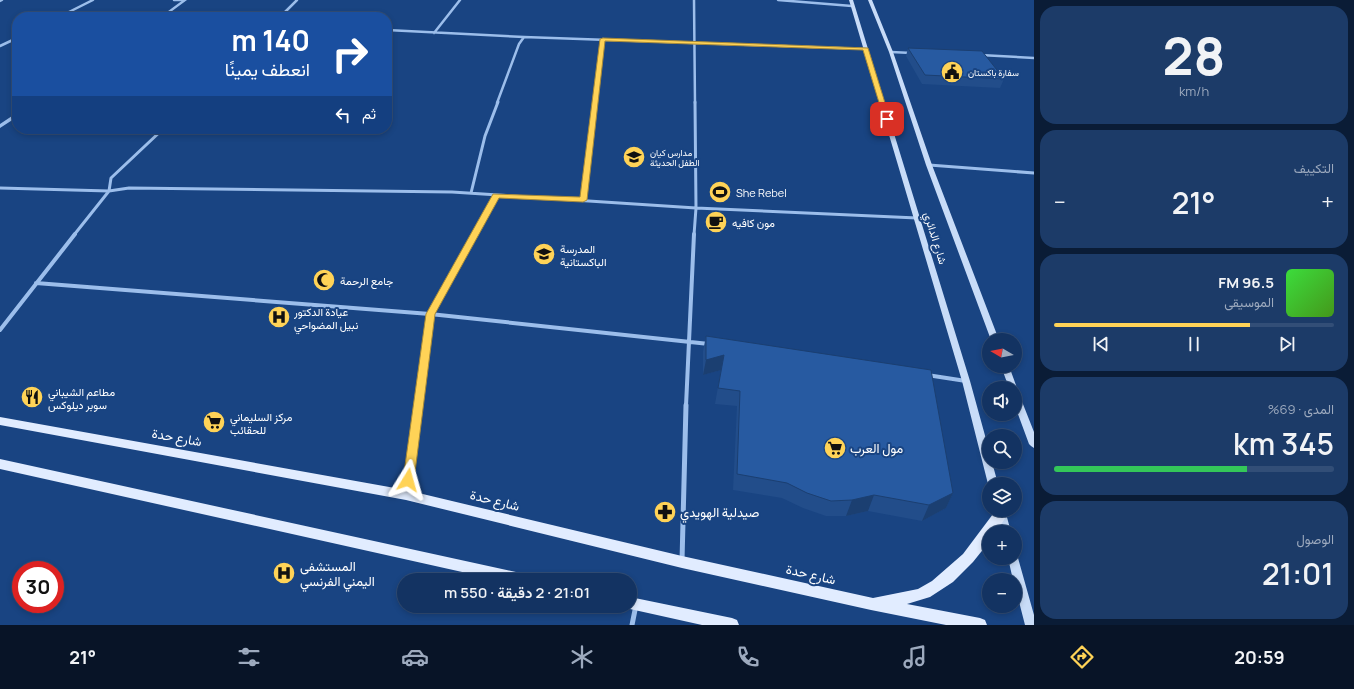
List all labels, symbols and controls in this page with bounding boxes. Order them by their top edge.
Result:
text: 28 [1163,20,1225,91]
text: 140 m [231,21,310,59]
icon: right [324,28,376,80]
text: انعطف يمينًا [225,57,310,81]
public building icon: سفارة باكستان [939,59,965,85]
place label: سفارة باكستان [968,66,1019,79]
text: km/h [1179,82,1209,100]
pin [870,102,904,136]
text: ثم [362,103,376,124]
icon: left [332,104,354,126]
icon: arrive [876,108,898,130]
school or university icon: مدارس كيان الطفل الحديثة [621,144,647,170]
place label: مدارس كيان الطفل الحديثة [650,146,700,169]
text: التكييف [1294,159,1334,177]
sports icon: She Rebel [707,179,733,205]
text: 21° [1172,182,1215,223]
place label: She Rebel [736,185,787,200]
text: − [1054,187,1066,217]
text: + [1321,187,1334,217]
cafe icon: مون كافيه [703,209,729,235]
street label: شارع الدائري [918,210,951,267]
place label: مون كافيه [732,215,775,230]
school or university icon: المدرسة الباكستانية [531,241,557,267]
place label: المدرسة الباكستانية [560,241,607,269]
mosque icon: جامع الرحمة [311,267,337,293]
text: 96.5 FM [1218,272,1274,293]
place label: جامع الرحمة [340,273,393,289]
text: الموسيقى [1224,293,1274,311]
hospital icon: عيادة الدكتور نبيل المضواحي [266,304,292,330]
place label: عيادة الدكتور نبيل المضواحي [293,304,358,335]
north arrow [982,333,1022,373]
map controls [982,333,1022,613]
icon: previous [1090,333,1112,355]
icon: pause [1183,333,1205,355]
icon: next [1276,333,1298,355]
button: sound [982,381,1022,421]
restaurant icon: مطاعم الشيباني سوبر ديلوكس [19,384,45,410]
place label: مطاعم الشيباني سوبر ديلوكس [48,384,115,412]
text: المدى · 69% [1268,400,1334,418]
supermarket icon: مركز السليماني للحقائب [201,409,227,435]
place label: مركز السليماني للحقائب [230,409,293,437]
text: 345 km [1233,423,1334,464]
street label: شارع حدة [150,424,203,451]
button: search [982,429,1022,469]
supermarket icon: مول العرب [822,435,848,461]
place label: مول العرب [850,439,903,457]
position arrow [387,459,429,501]
button: layers [982,477,1022,517]
street label: شارع حدة [468,485,522,516]
pharmacy icon: صيدلية الهويدي [652,499,678,525]
place label: صيدلية الهويدي [680,503,760,523]
button: + [982,525,1022,565]
text: الوصول [1296,530,1334,548]
text: 21:01 [1262,553,1334,594]
place label: المستشفى اليمني الفرنسي [300,557,375,592]
hospital icon: المستشفى اليمني الفرنسي [271,560,297,586]
street label: شارع حدة [784,560,838,589]
speed limit sign: 30 [12,561,64,613]
button: − [982,573,1022,613]
text: 21:01 · 2 دقيقة · 550 m [444,582,590,603]
icon: filters [235,643,263,671]
icon: car [401,643,429,671]
icon: climate [568,643,596,671]
icon: phone [734,643,762,671]
icon: music [901,643,929,671]
icon: directions [1068,643,1096,671]
text: 21° [69,645,96,669]
text: 20:59 [1234,645,1285,669]

